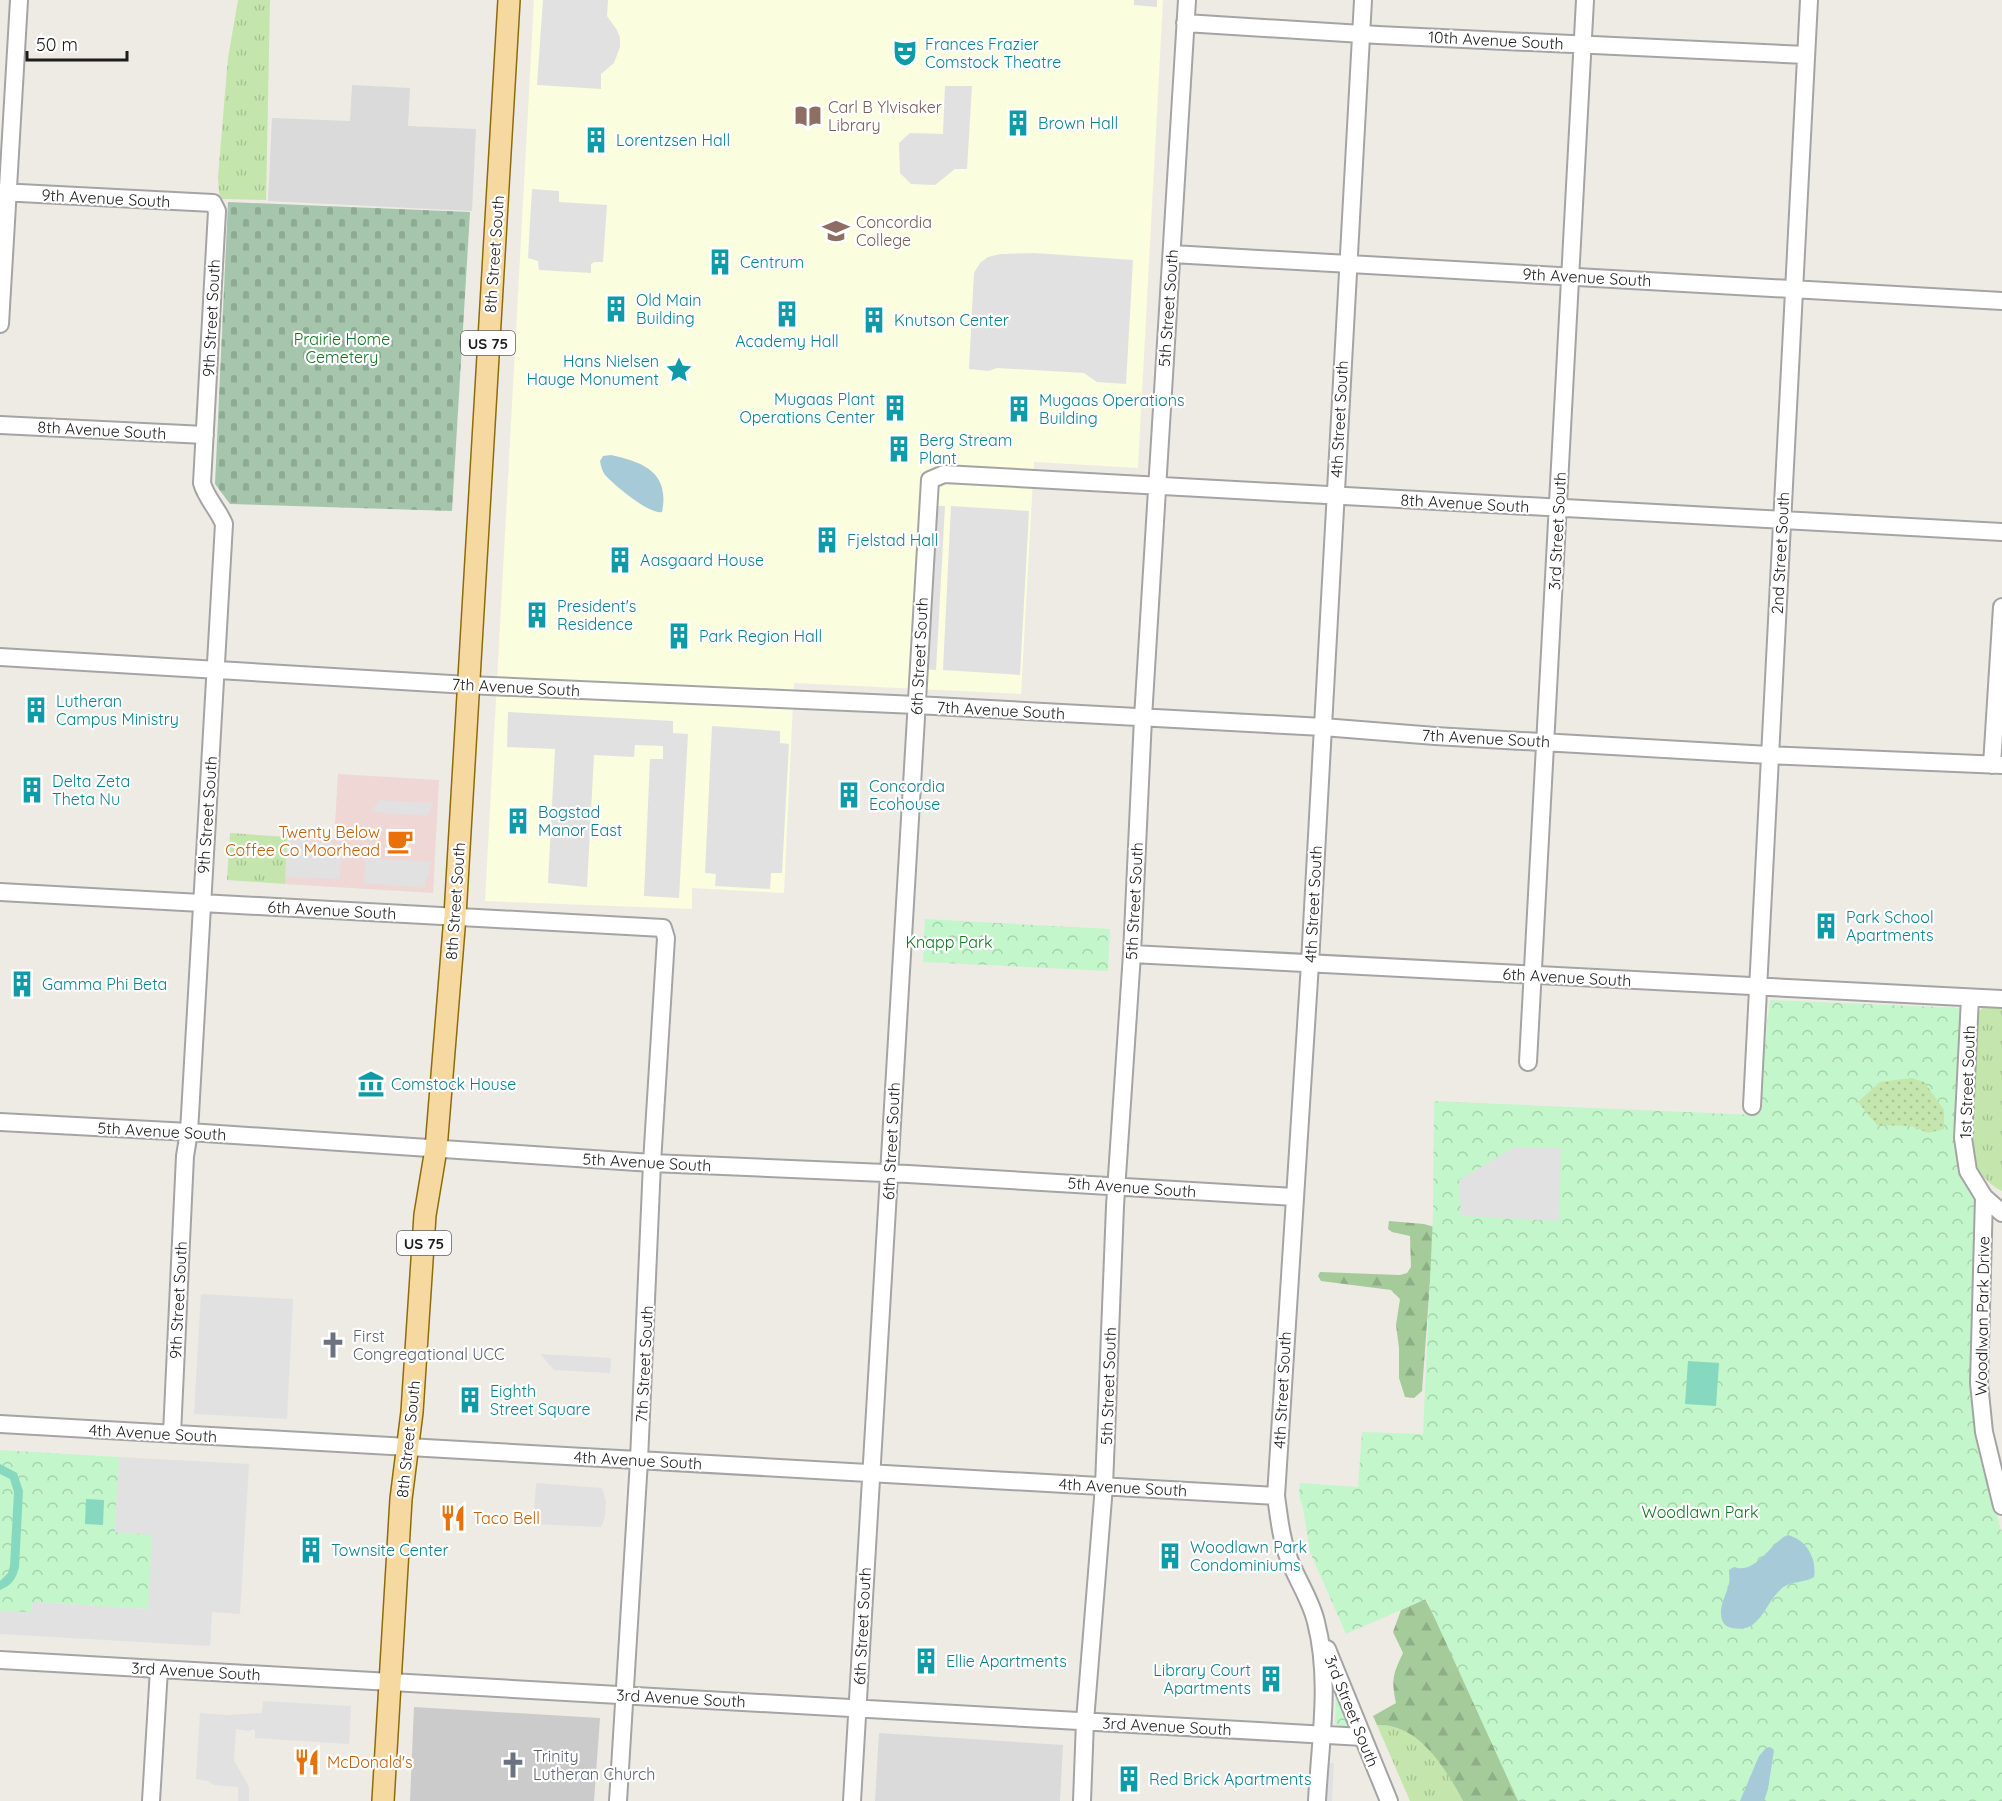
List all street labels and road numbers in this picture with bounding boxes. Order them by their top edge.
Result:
street label: 10th Avenue South [1428,26,1564,54]
street label: 9th Avenue South [41,185,171,211]
street label: 8th Street South [480,195,508,313]
street label: 5th Street South [1154,248,1182,368]
street label: 9th Street South [198,258,224,378]
street label: 9th Avenue South [1522,264,1652,290]
road number: US 75 [461,331,515,355]
street label: 4th Street South [1326,360,1352,478]
street label: 8th Avenue South [37,417,167,443]
street label: 3rd Street South [1544,471,1570,591]
street label: 8th Avenue South [1400,490,1530,516]
street label: 2nd Street South [1767,491,1793,615]
street label: 6th Street South [906,597,932,715]
street label: 7th Avenue South [451,674,581,700]
street label: 7th Avenue South [936,697,1066,723]
street label: 7th Avenue South [1421,725,1551,751]
street label: 9th Street South [193,755,221,875]
street label: 8th Street South [441,842,469,960]
street label: 5th Street South [1121,842,1147,960]
street label: 4th Street South [1300,845,1326,963]
street label: 6th Avenue South [267,897,397,923]
street label: 6th Avenue South [1502,964,1632,990]
street label: 1st Street South [1955,1025,1979,1139]
street label: 6th Street South [878,1082,904,1200]
street label: 5th Avenue South [97,1118,227,1144]
street label: 5th Avenue South [582,1149,712,1175]
street label: 5th Avenue South [1067,1173,1197,1201]
road number: US 75 [397,1231,451,1255]
street label: Woodlwan Park Drive [1971,1236,1993,1396]
street label: 9th Street South [165,1240,191,1360]
street label: 7th Street South [631,1305,657,1423]
street label: 5th Street South [1096,1327,1120,1445]
street label: 4th Street South [1269,1331,1295,1449]
street label: 8th Street South [392,1379,424,1499]
street label: 4th Avenue South [88,1420,218,1446]
street label: 4th Avenue South [573,1447,703,1473]
street label: 4th Avenue South [1058,1474,1188,1500]
street label: 6th Street South [849,1567,875,1685]
street label: 3rd Street South [1321,1652,1383,1770]
street label: 3rd Avenue South [131,1658,261,1684]
street label: 3rd Avenue South [616,1685,746,1711]
street label: 3rd Avenue South [1102,1713,1232,1739]

